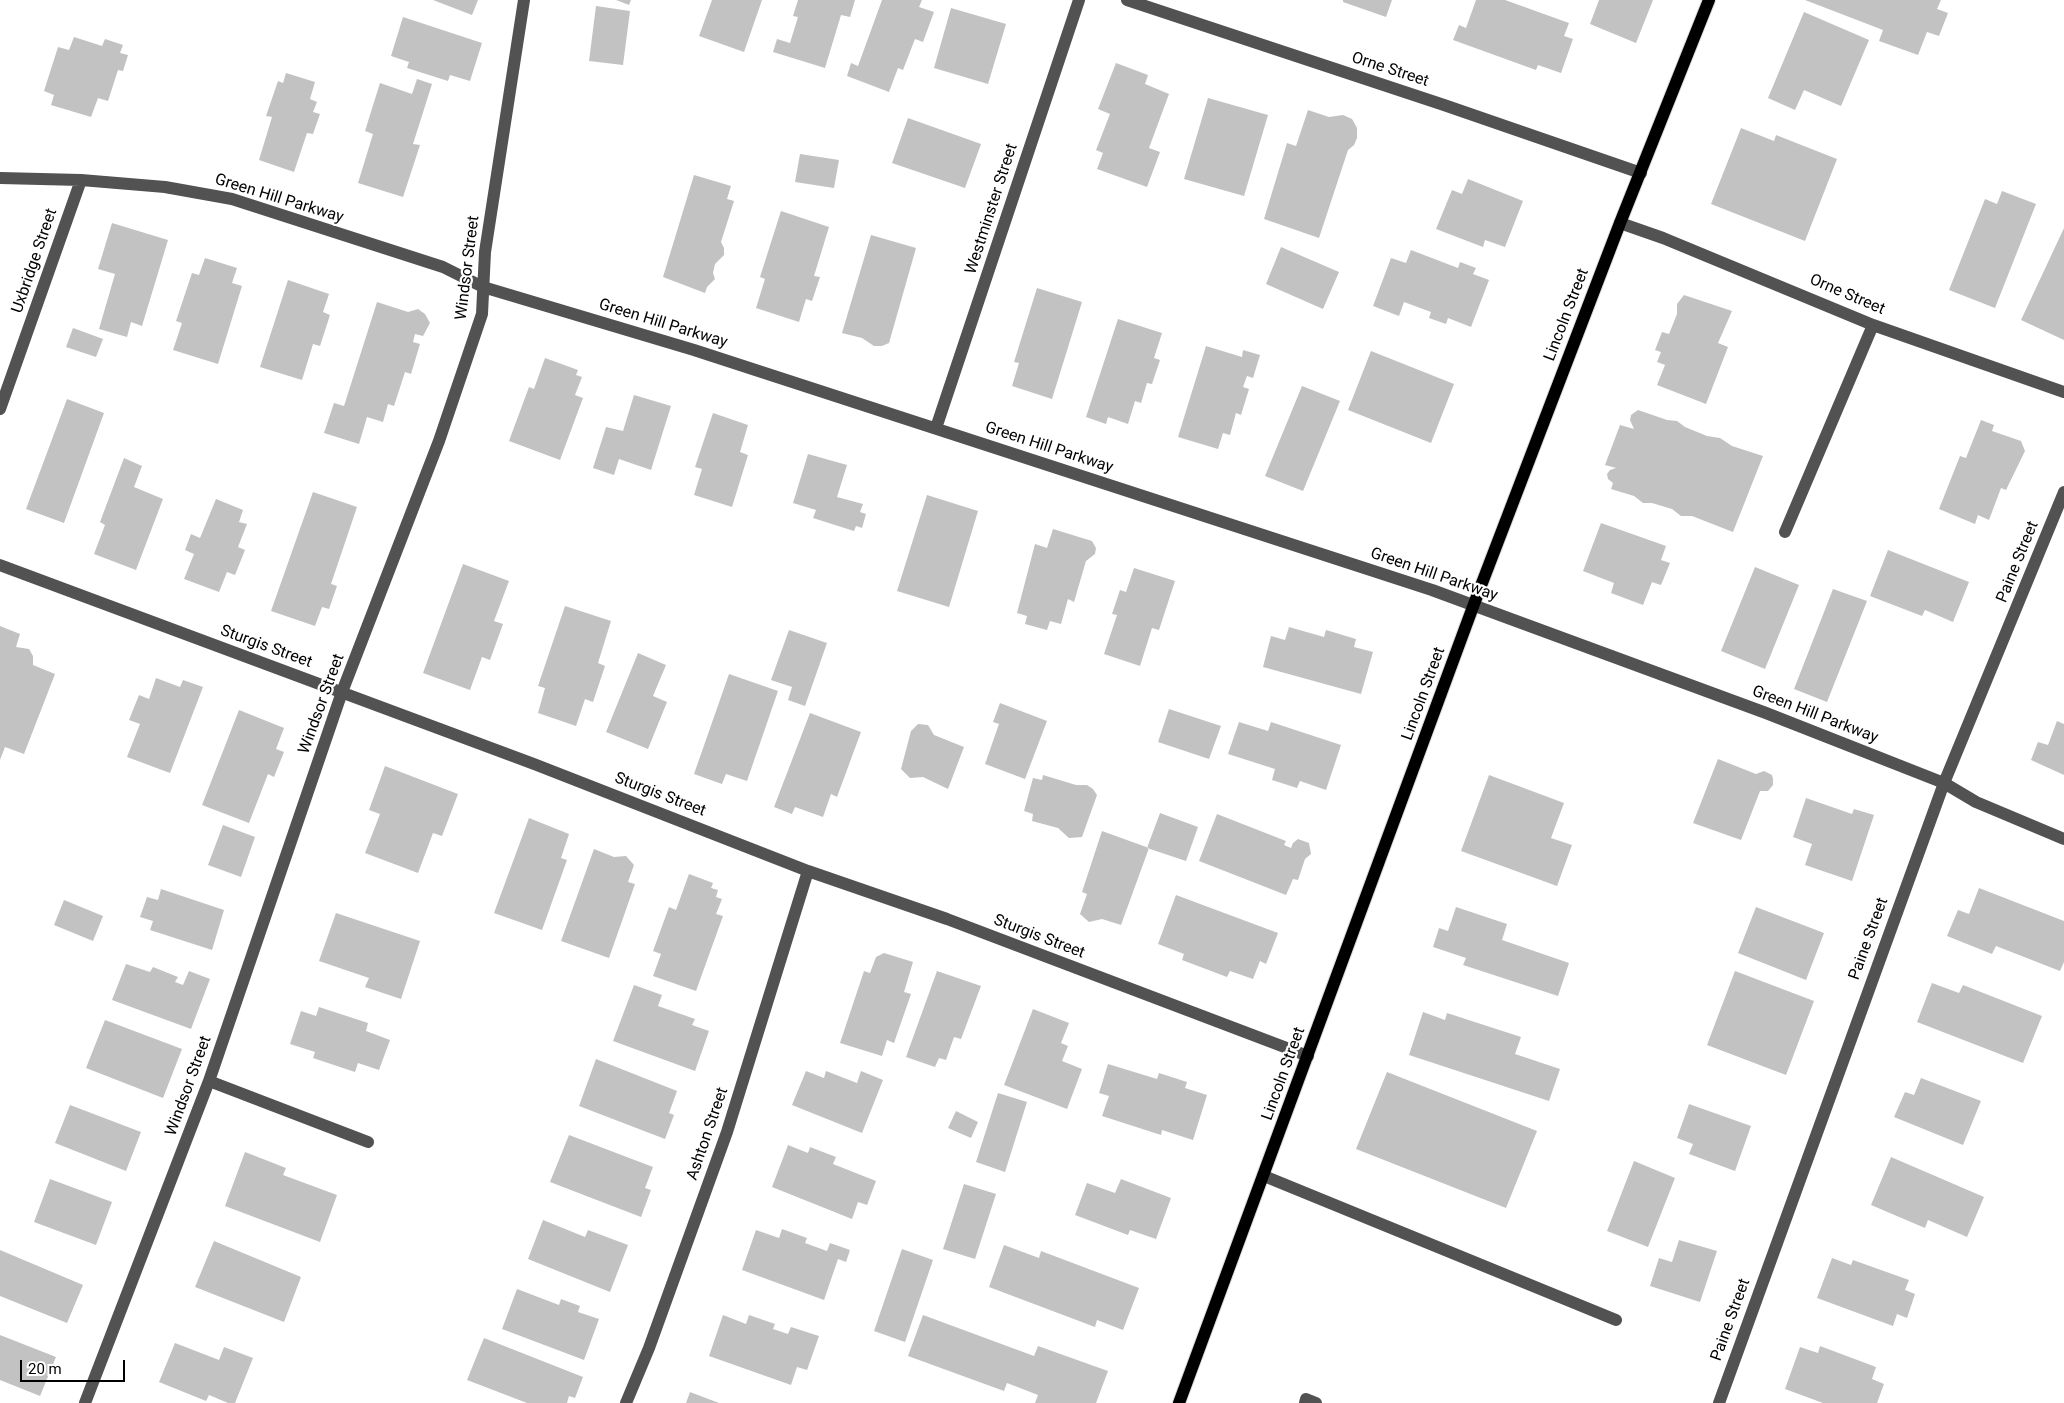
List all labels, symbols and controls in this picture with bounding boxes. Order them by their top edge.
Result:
street label: Orne Street [1349,49,1431,91]
street label: Westminster Street [962,141,1022,277]
street label: Green Hill Parkway [212,170,346,228]
street label: Uxbridge Street [8,206,62,316]
street label: Windsor Street [452,215,484,321]
street label: Lincoln Street [1541,266,1593,364]
street label: Orne Street [1806,271,1888,319]
street label: Green Hill Parkway [596,295,730,353]
street label: Green Hill Parkway [983,418,1115,478]
street label: Paine Street [1993,518,2043,606]
street label: Green Hill Parkway [1368,544,1500,606]
street label: Sturgis Street [218,622,314,672]
street label: Lincoln Street [1398,645,1450,743]
street label: Windsor Street [295,651,349,757]
street label: Green Hill Parkway [1749,682,1881,748]
street label: Sturgis Street [612,769,708,821]
street label: Paine Street [1845,895,1893,983]
street label: Sturgis Street [991,911,1087,963]
street label: Lincoln Street [1258,1025,1310,1123]
street label: Windsor Street [162,1033,216,1139]
street label: Ashton Street [683,1085,733,1183]
street label: Paine Street [1707,1276,1755,1364]
scale bar [22,1350,128,1382]
text: 20 m [28,1360,62,1378]

